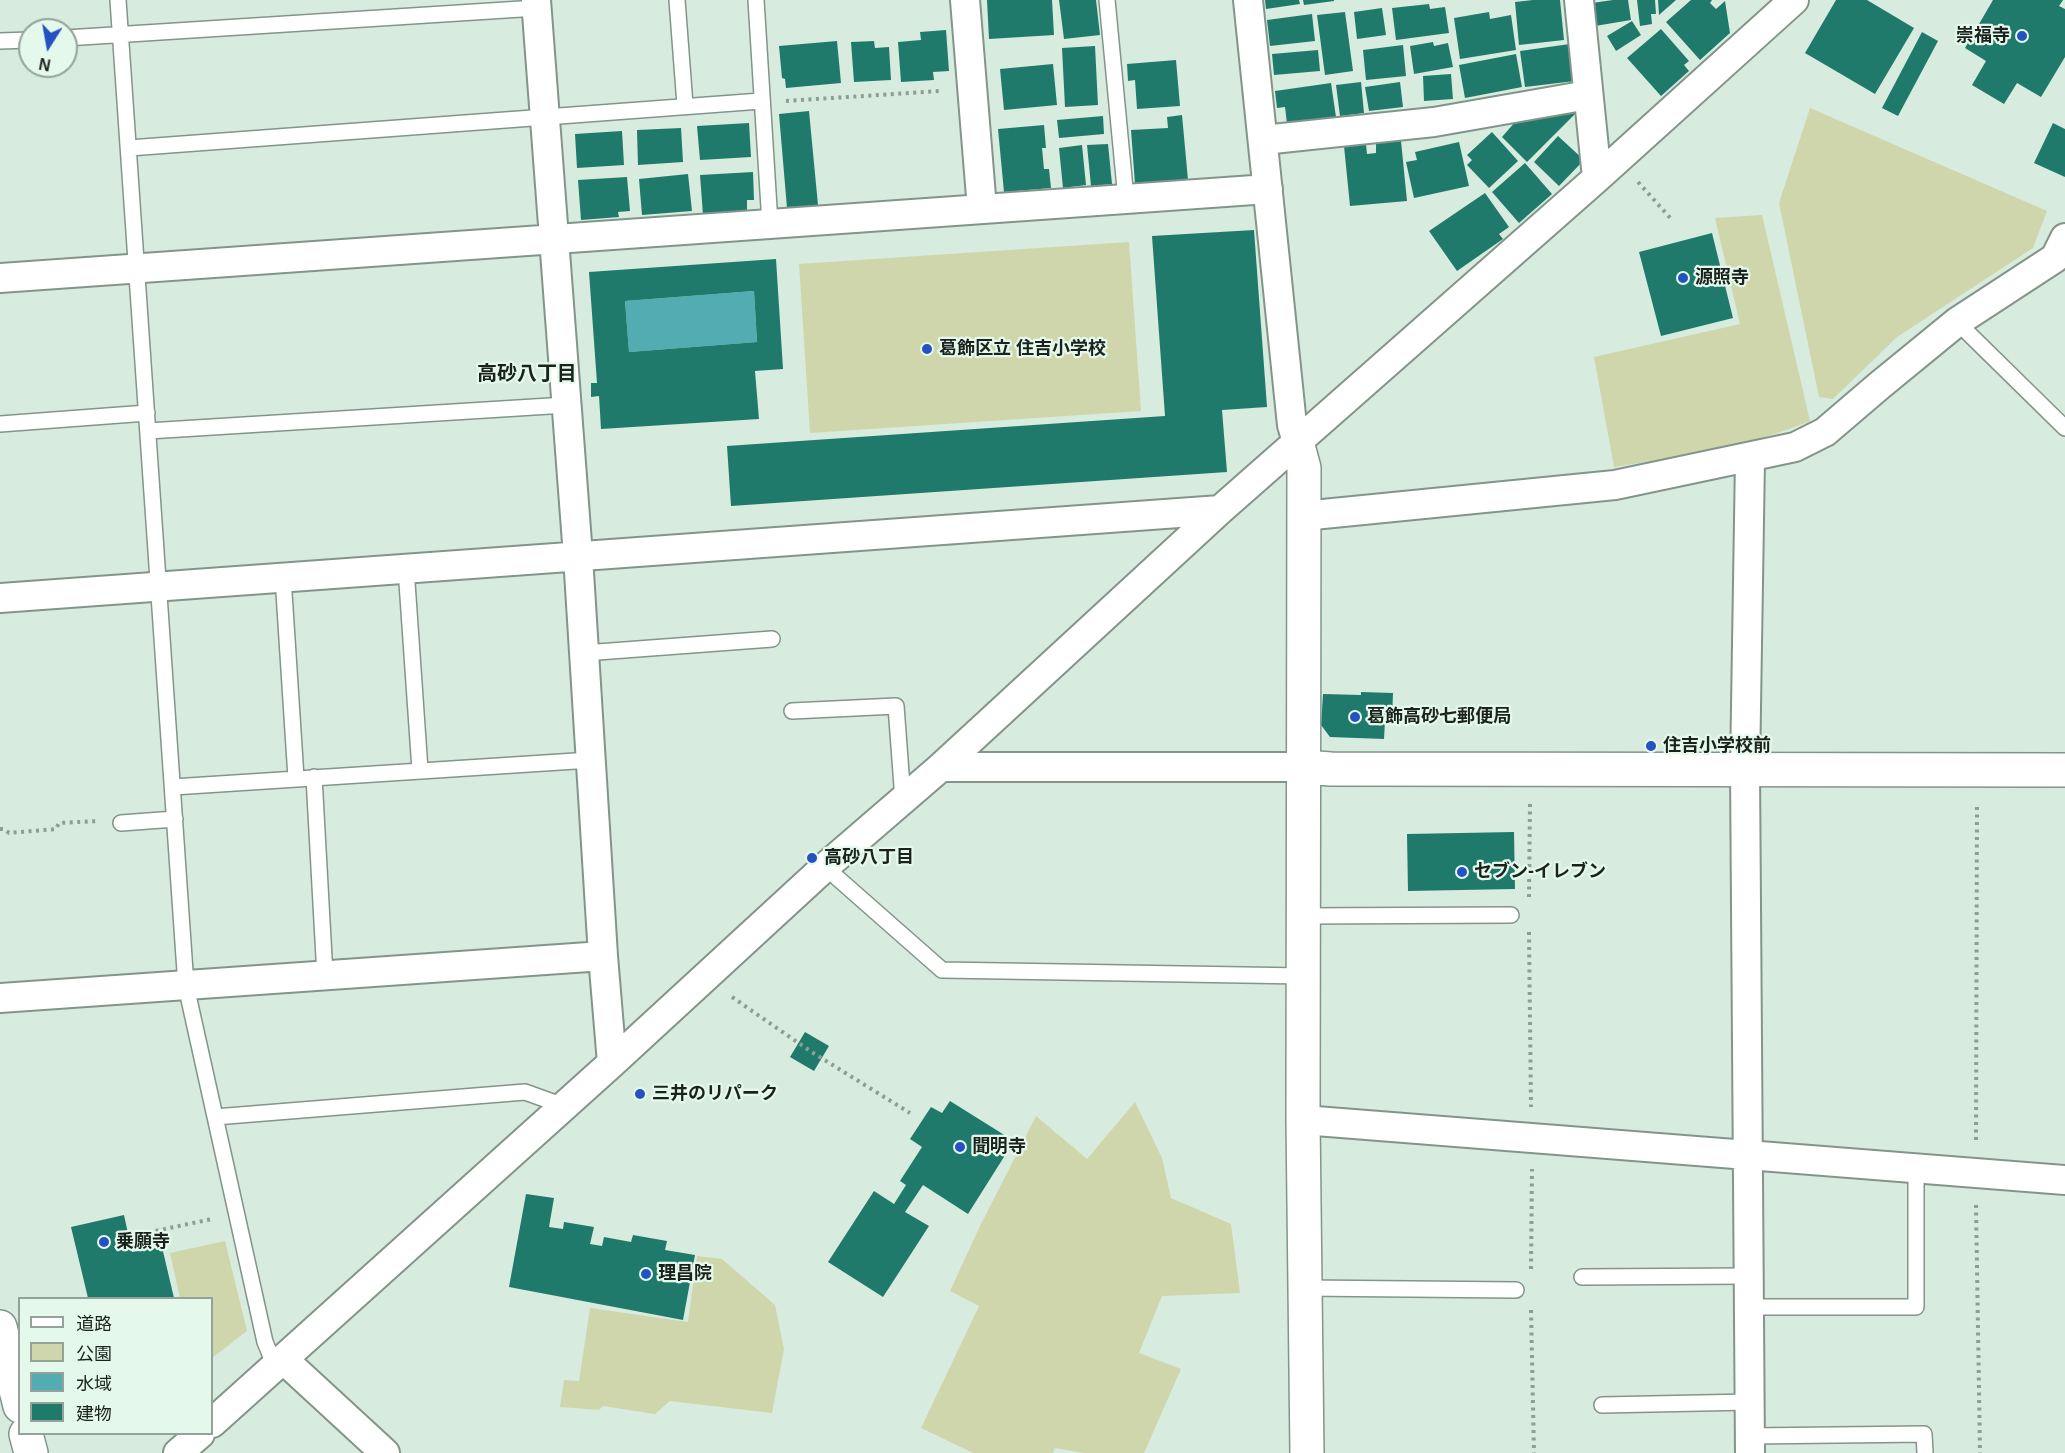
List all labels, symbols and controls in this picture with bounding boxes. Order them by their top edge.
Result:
north arrow [18,18,78,78]
place label: 崇福寺 [1956,25,2010,47]
marker: 崇福寺 [2015,29,2029,43]
text: N [38,55,52,74]
place label: 源照寺 [1695,267,1749,289]
marker: 源照寺 [1676,271,1690,285]
place label: 葛飾区立 住吉小学校 [939,338,1106,360]
marker: 葛飾区立 住吉小学校 [920,342,934,356]
district label: 高砂八丁目 [477,362,577,386]
place label: 葛飾高砂七郵便局 [1367,706,1511,728]
marker: 葛飾高砂七郵便局 [1348,710,1362,724]
place label: 住吉小学校前 [1663,735,1771,757]
marker: 住吉小学校前 [1644,739,1658,753]
place label: 高砂八丁目 [824,847,914,869]
marker: 高砂八丁目 [805,851,819,865]
place label: セブン-イレブン [1474,861,1606,883]
marker: セブン-イレブン [1455,865,1469,879]
place label: 三井のリパーク [652,1083,778,1105]
marker: 三井のリパーク [633,1087,647,1101]
place label: 聞明寺 [972,1136,1026,1158]
marker: 聞明寺 [953,1140,967,1154]
place label: 乗願寺 [116,1231,170,1253]
marker: 乗願寺 [97,1235,111,1249]
place label: 理昌院 [658,1263,712,1285]
marker: 理昌院 [639,1267,653,1281]
legend [18,1297,213,1435]
text: 道路 [76,1314,112,1334]
text: 公園 [76,1344,112,1364]
text: 水域 [76,1374,112,1394]
text: 建物 [76,1404,112,1424]

